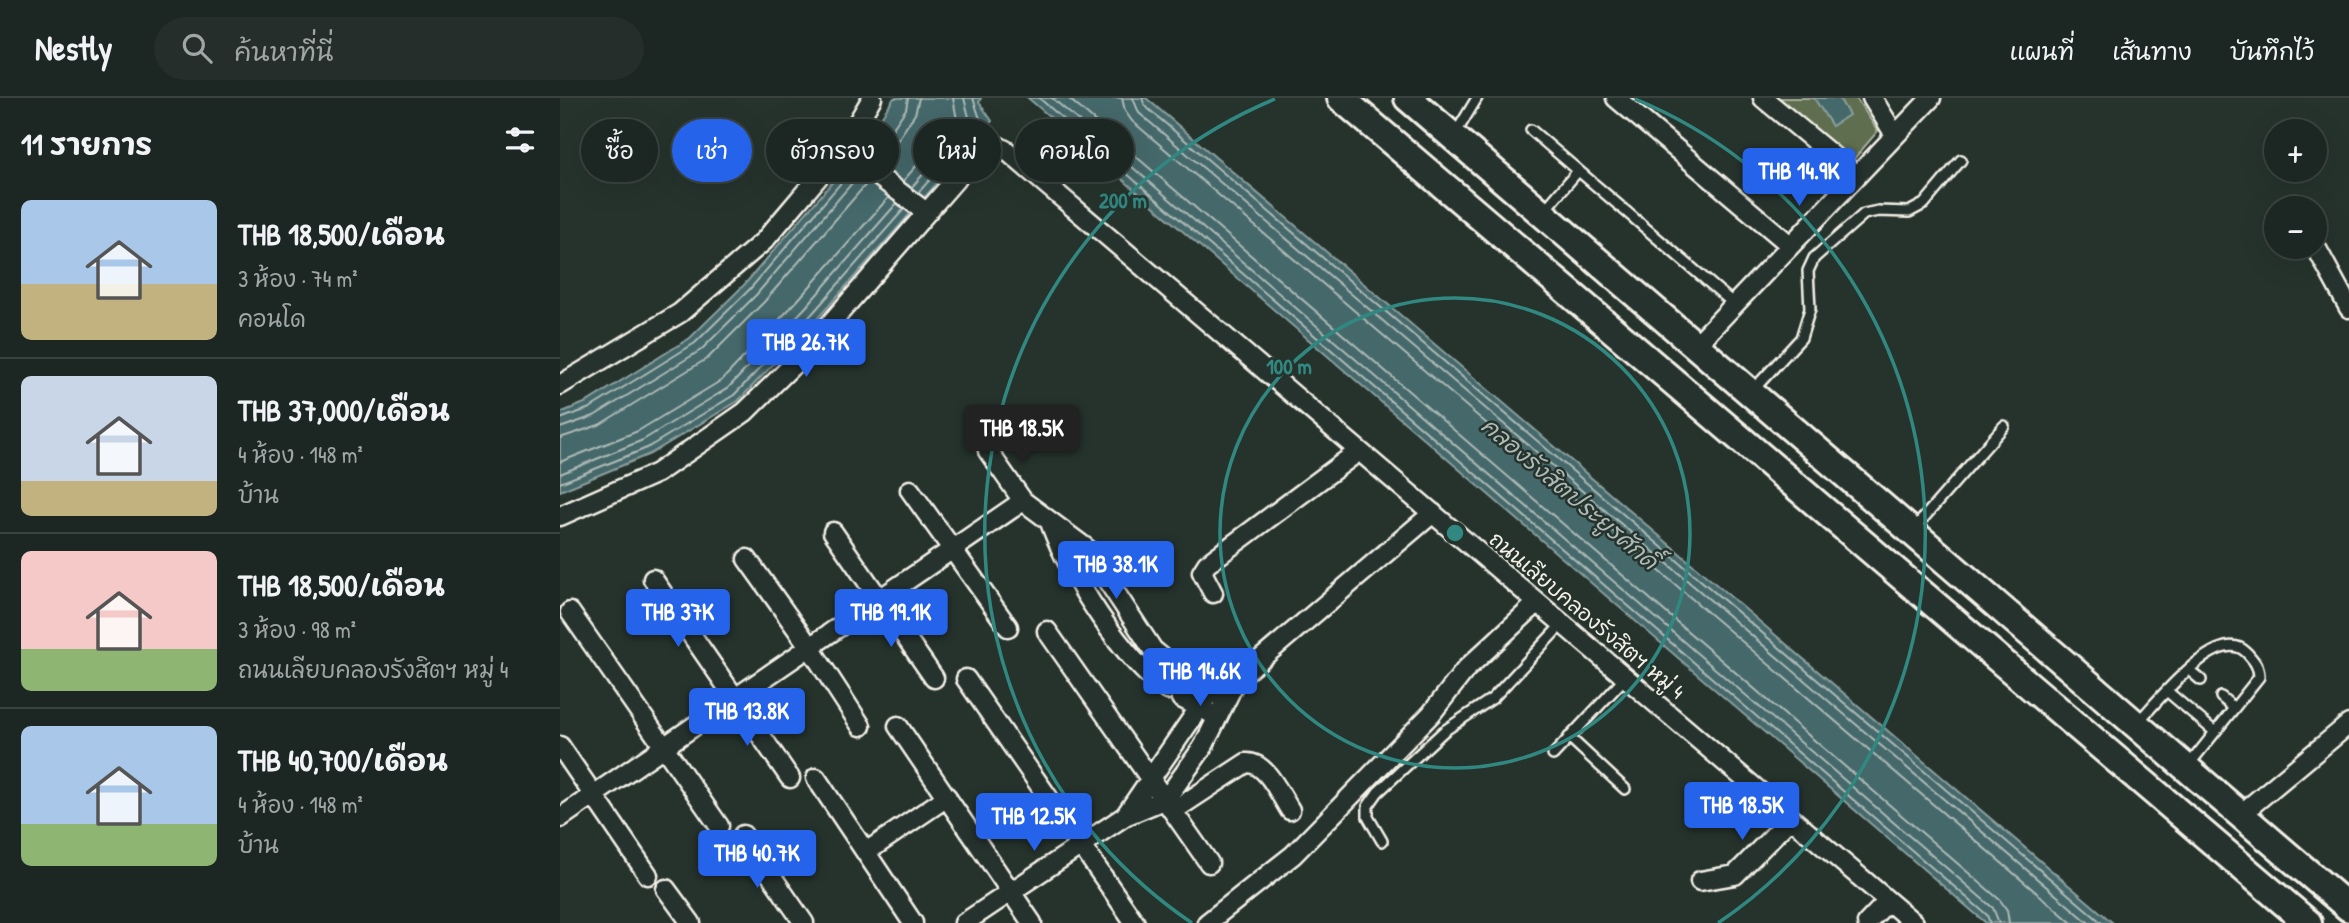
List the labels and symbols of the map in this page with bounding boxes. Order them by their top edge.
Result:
pin: THB 14.9K [1719,148,1879,208]
text: 200 m [1099,186,1147,215]
pin: THB 26.7K [726,320,886,379]
text: 100 m [1266,352,1312,381]
pin: THB 18.5K [942,406,1102,465]
water label: คลองรังสิตประยูรศักดิ์ [1474,407,1673,582]
centre of rings [1443,521,1467,545]
street label: ถนนเลียบคลองรังสิตฯ หมู่ 4 [1482,525,1691,707]
pin: THB 38.1K [1036,542,1196,601]
pin: THB 37K [613,589,743,649]
pin: THB 19.1K [811,589,971,649]
pin: THB 14.6K [1120,648,1280,708]
pin: THB 13.8K [667,688,827,748]
pin: THB 18.5K [1662,782,1822,842]
pin: THB 12.5K [954,794,1114,853]
pin: THB 40.7K [677,830,837,890]

